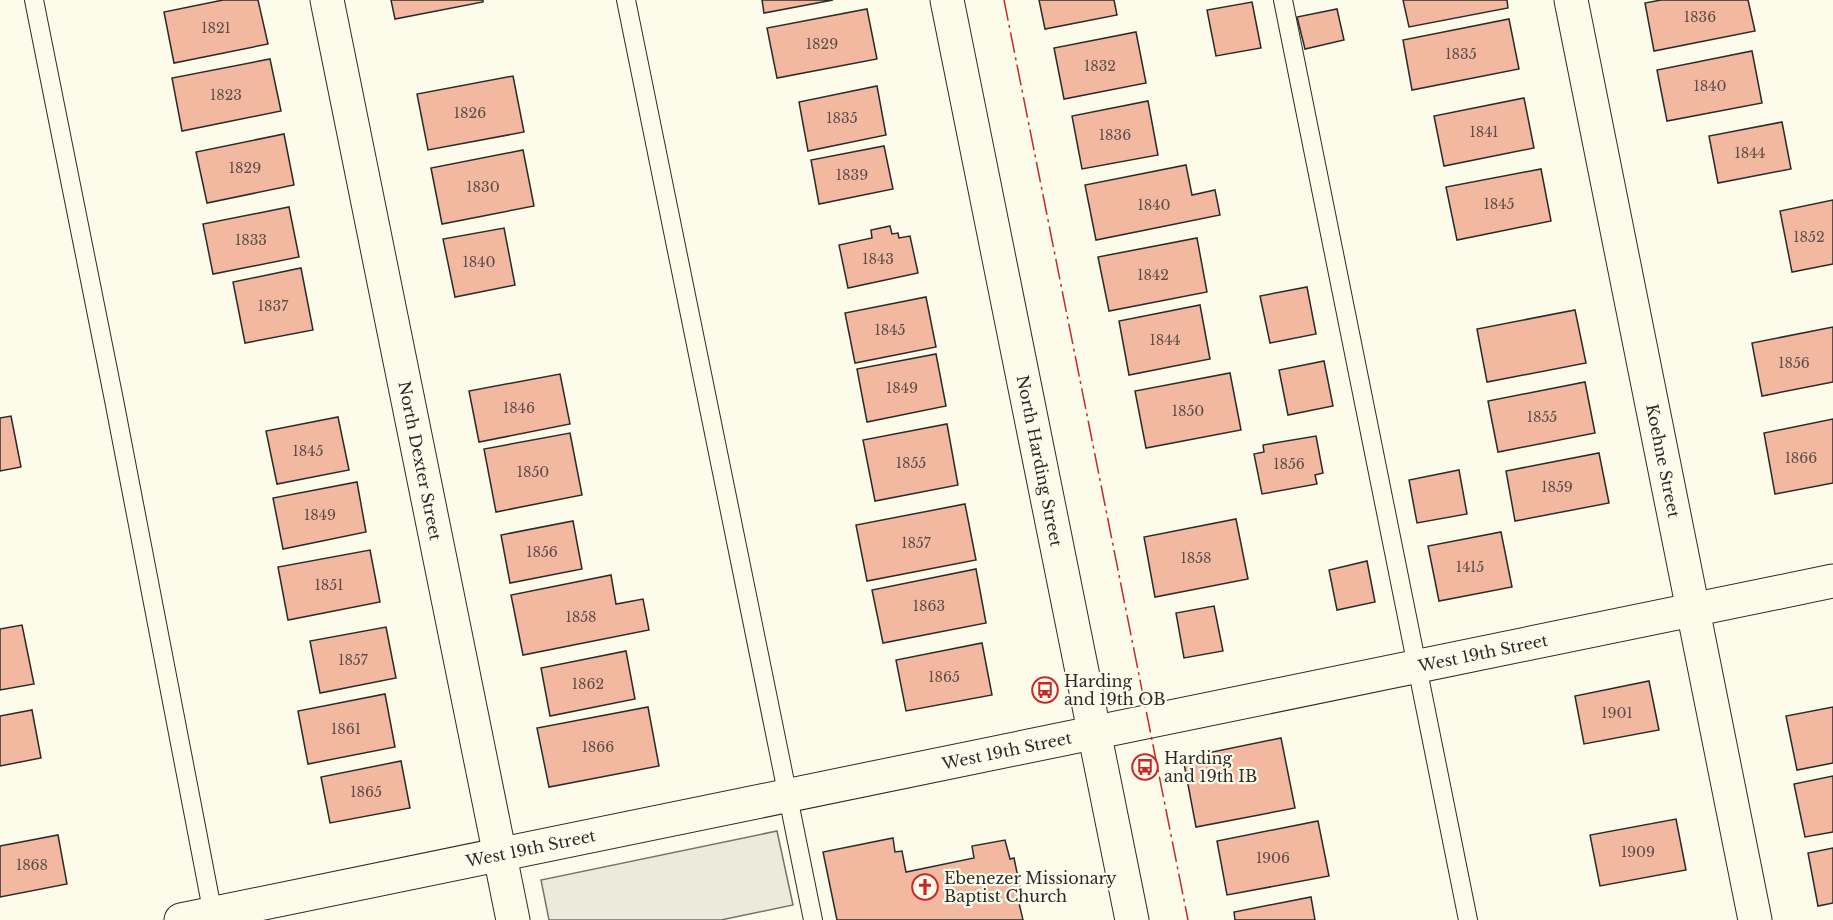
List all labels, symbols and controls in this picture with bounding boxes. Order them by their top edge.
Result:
house number: 1836 [1684,8,1716,26]
house number: 1821 [201,19,231,37]
house number: 1829 [806,35,838,53]
house number: 1835 [1445,45,1477,63]
house number: 1832 [1084,57,1116,75]
house number: 1840 [1694,77,1726,95]
house number: 1823 [210,86,242,104]
house number: 1826 [454,104,486,122]
house number: 1835 [826,109,858,127]
house number: 1841 [1469,123,1499,141]
house number: 1836 [1099,126,1131,144]
house number: 1844 [1734,144,1766,162]
house number: 1829 [229,159,261,177]
house number: 1839 [836,166,868,184]
house number: 1830 [466,178,500,196]
house number: 1845 [1484,195,1514,213]
house number: 1840 [1138,196,1170,214]
house number: 1852 [1793,228,1825,246]
house number: 1833 [235,231,267,249]
house number: 1843 [862,250,894,268]
house number: 1840 [463,253,495,271]
house number: 1842 [1137,266,1169,284]
house number: 1837 [258,297,289,315]
house number: 1845 [875,321,905,339]
house number: 1844 [1149,331,1181,349]
house number: 1856 [1778,354,1810,372]
street label: North Harding Street [1013,373,1067,548]
street label: North Dexter Street [394,379,446,542]
house number: 1849 [886,379,918,397]
house number: 1846 [503,399,535,417]
house number: 1850 [1172,402,1204,420]
street label: Koehne Street [1642,402,1684,520]
house number: 1855 [1527,408,1557,426]
house number: 1845 [293,442,323,460]
house number: 1866 [1785,449,1817,467]
house number: 1855 [896,454,926,472]
house number: 1856 [1273,455,1305,473]
house number: 1850 [517,463,549,481]
house number: 1859 [1541,478,1573,496]
house number: 1849 [304,506,336,524]
house number: 1857 [901,534,932,552]
house number: 1856 [526,543,558,561]
house number: 1858 [1180,549,1212,567]
house number: 1415 [1456,558,1484,576]
house number: 1851 [315,576,343,594]
house number: 1863 [913,597,945,615]
house number: 1858 [565,608,597,626]
street label: West 19th Street [1415,630,1550,676]
house number: 1857 [338,651,369,669]
house number: 1865 [928,668,960,686]
place label: Harding and 19th OB [1064,671,1166,709]
house number: 1862 [572,675,604,693]
bus stop icon: Harding and 19th OB [1030,675,1060,705]
house number: 1901 [1601,704,1633,722]
house number: 1861 [331,720,361,738]
street label: West 19th Street [939,727,1073,774]
house number: 1866 [582,738,614,756]
place label: Harding and 19th IB [1164,748,1257,786]
bus stop icon: Harding and 19th IB [1130,752,1160,782]
house number: 1865 [350,783,382,801]
street label: West 19th Street [463,825,597,871]
house number: 1909 [1621,843,1655,861]
house number: 1906 [1256,849,1290,867]
house number: 1868 [16,856,48,874]
place label: Ebenezer Missionary Baptist Church [944,868,1117,906]
church icon: Ebenezer Missionary Baptist Church [910,872,940,902]

